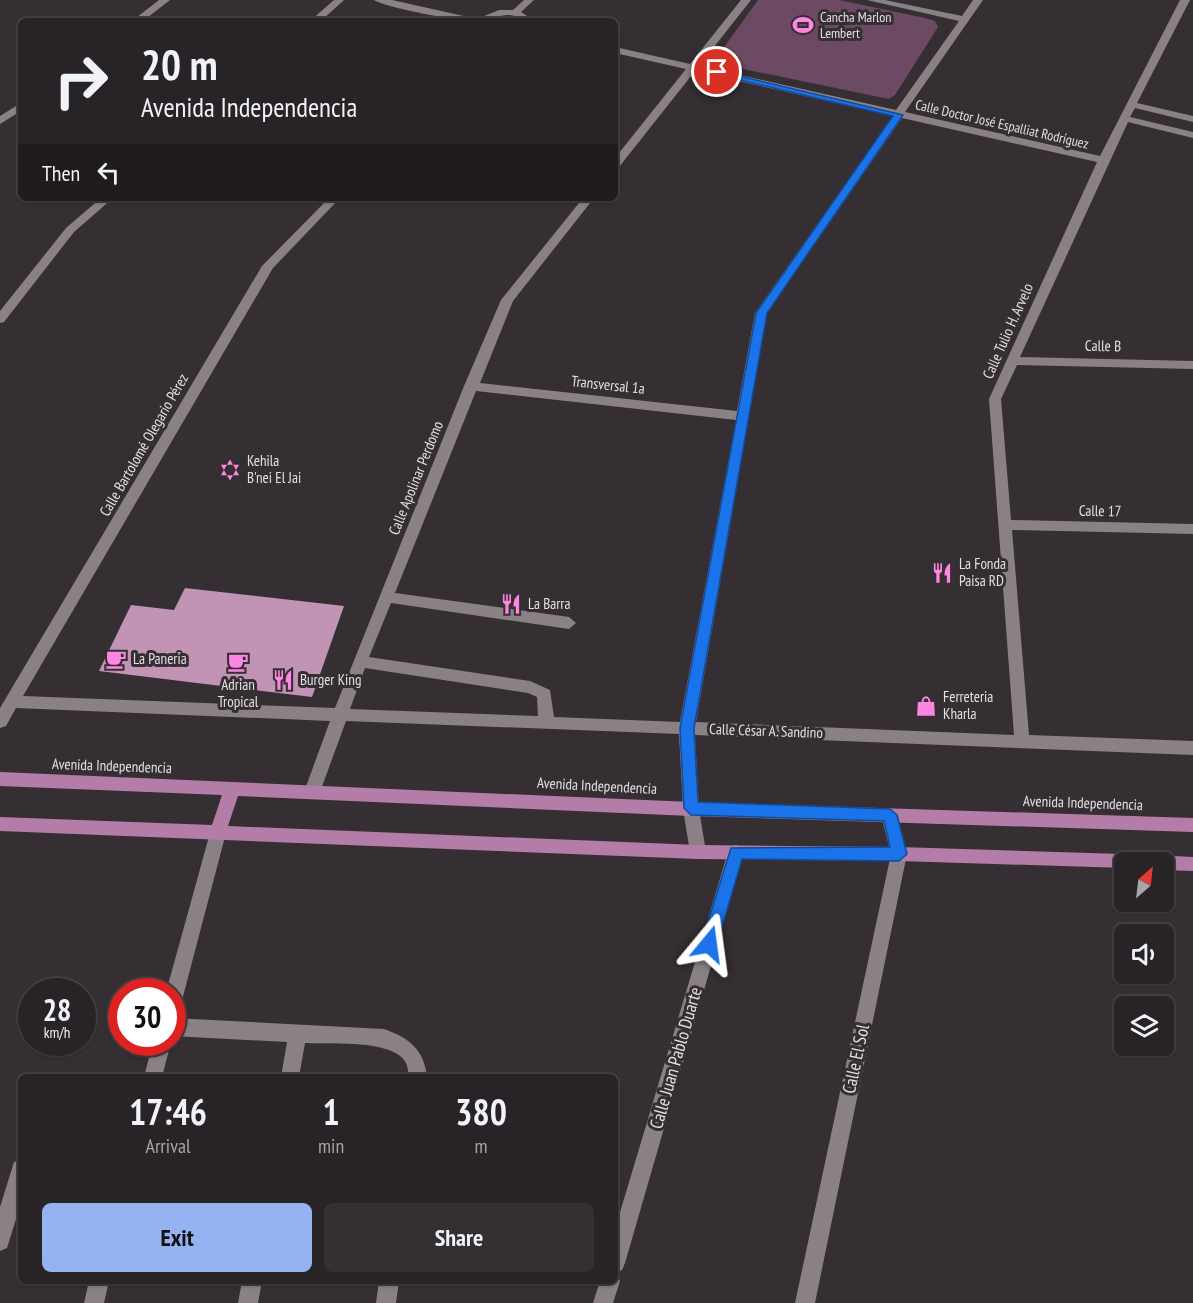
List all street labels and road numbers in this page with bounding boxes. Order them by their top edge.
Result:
street label: Calle Doctor José Espalliat Rodríguez [914,95,1090,153]
street label: Calle Tulio H. Arvelo [978,280,1037,382]
street label: Calle B [1085,336,1121,355]
street label: Calle Bartolomé Olegario Pérez [95,370,192,519]
street label: Transversal 1a [570,371,646,398]
street label: Calle Apolinar Perdomo [384,418,447,538]
street label: Calle 17 [1079,501,1121,520]
street label: Calle César A. Sandino [709,719,823,742]
street label: Avenida Independencia [52,754,172,777]
street label: Avenida Independencia [537,773,657,798]
street label: Avenida Independencia [1023,791,1143,814]
street label: Calle Juan Pablo Duarte [644,984,707,1131]
street label: Calle El Sol [837,1021,874,1096]

